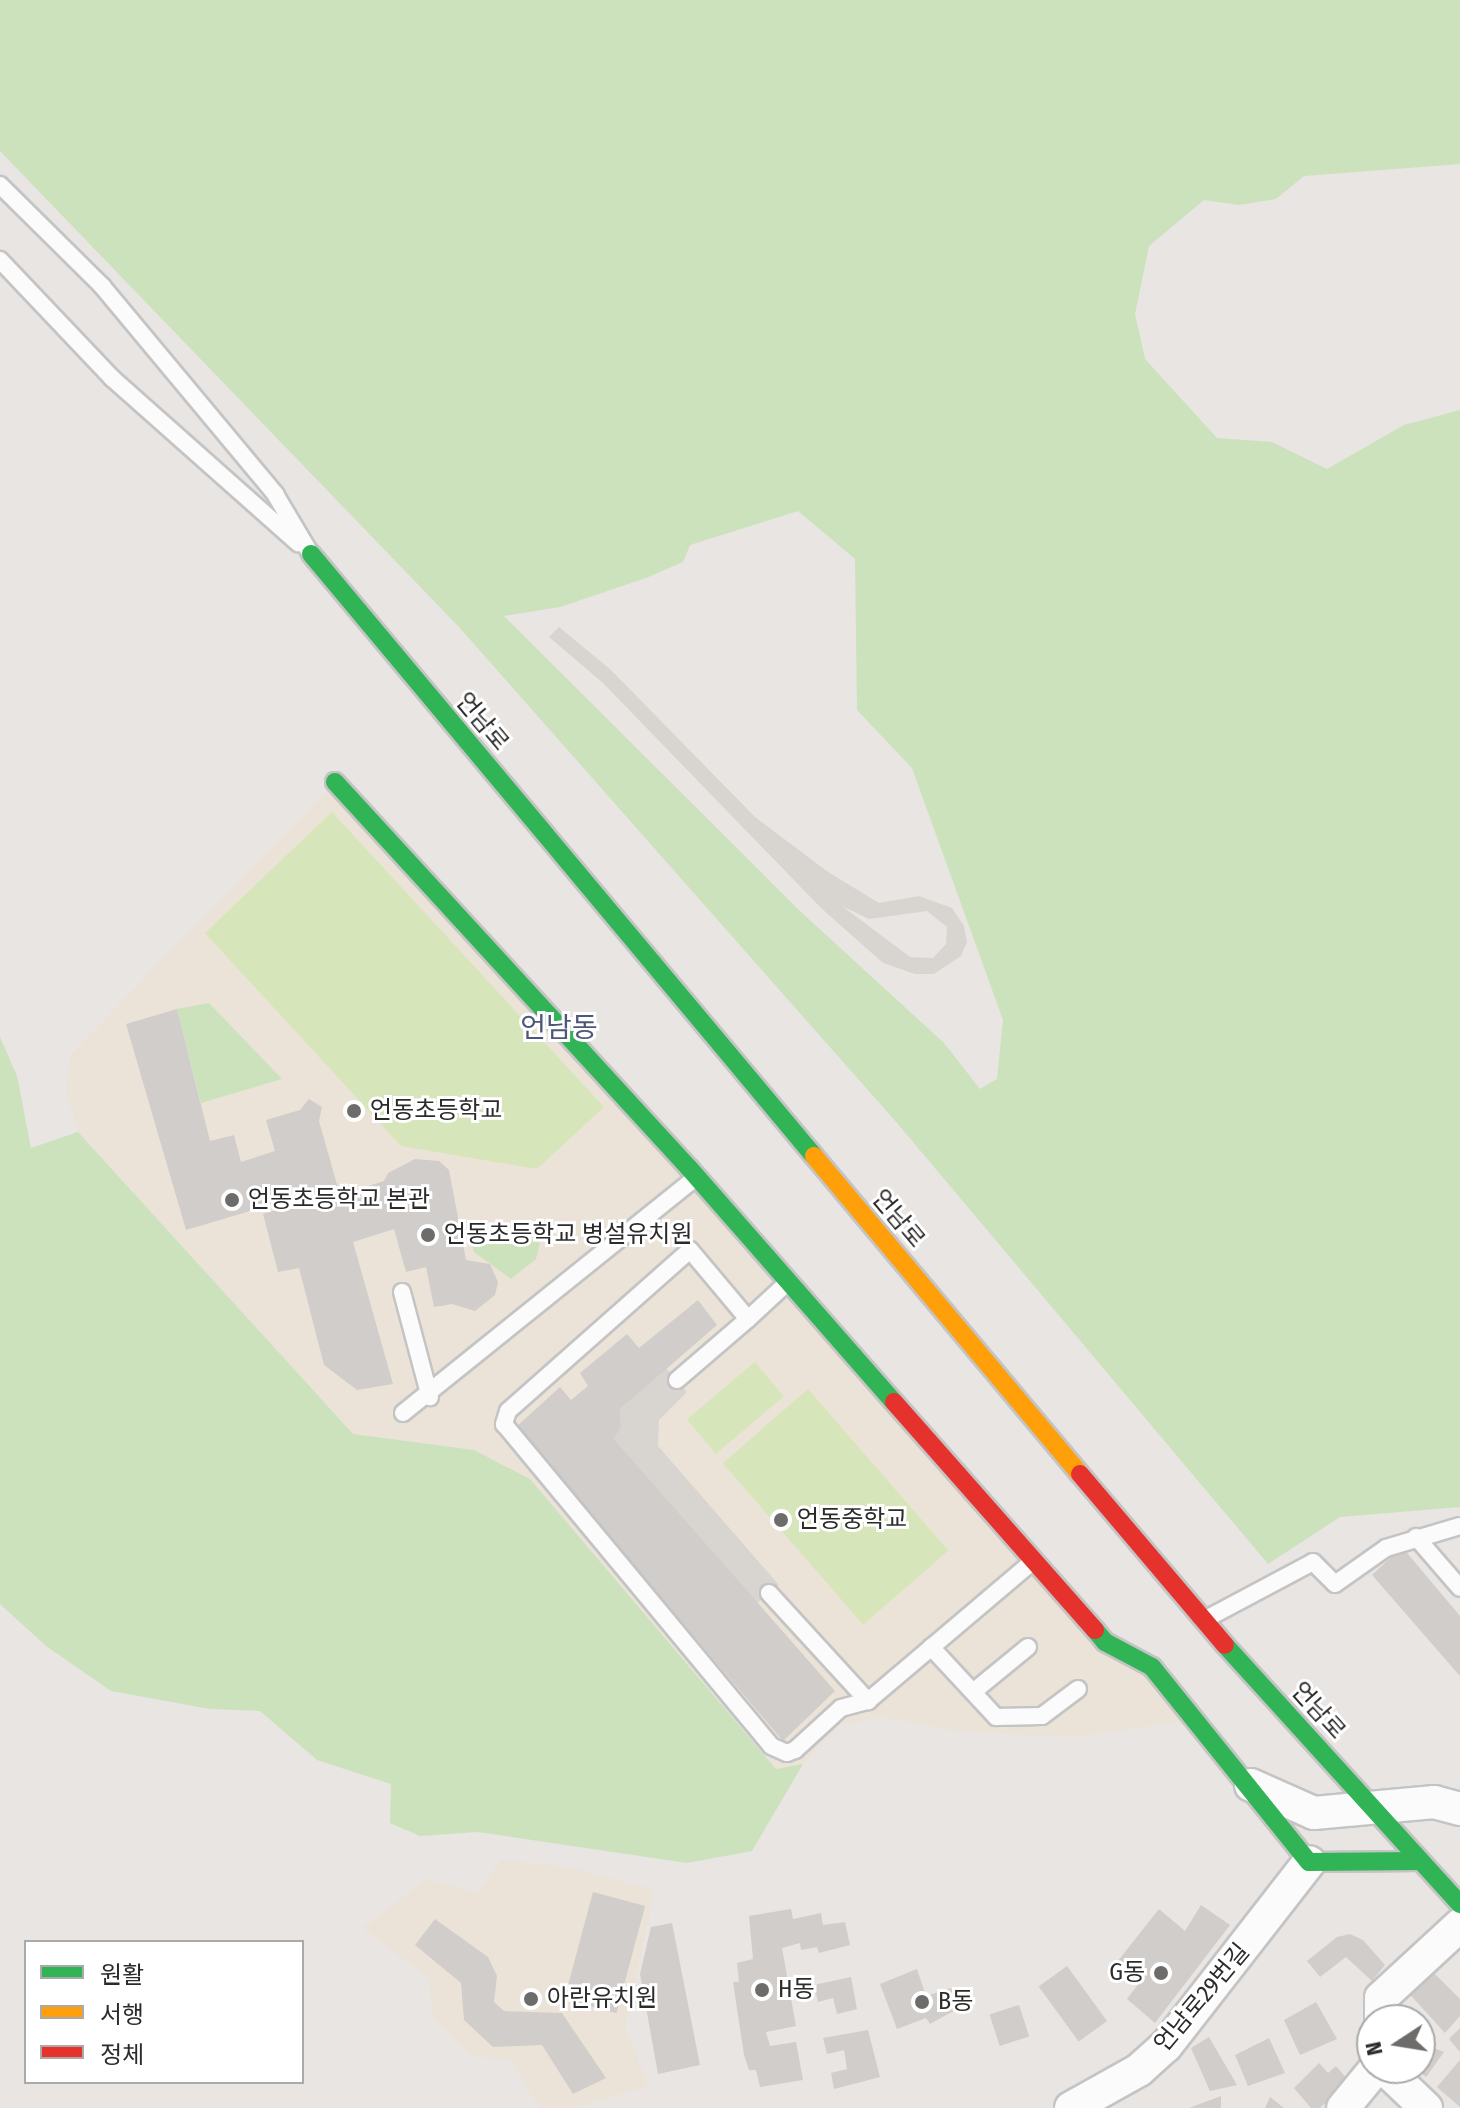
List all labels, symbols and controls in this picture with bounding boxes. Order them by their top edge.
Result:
street label: 언남로 [450,687,514,757]
district label: 언남동 [520,1011,598,1045]
place label: 언동초등학교 [370,1097,502,1125]
marker: 언동초등학교 [345,1102,363,1120]
street label: 언남로 [866,1184,930,1254]
place label: 언동초등학교 본관 [248,1186,430,1214]
marker: 언동초등학교 본관 [223,1191,241,1209]
place label: 언동초등학교 병설유치원 [444,1221,693,1249]
marker: 언동초등학교 병설유치원 [419,1226,437,1244]
place label: 언동중학교 [797,1506,907,1534]
marker: 언동중학교 [772,1511,790,1529]
street label: 언남로 [1285,1677,1351,1745]
street label: 언남로29번길 [1148,1938,1256,2058]
legend [24,1940,304,2084]
place label: G동 [1109,1959,1145,1987]
text: 원활 [100,1961,144,1989]
marker: G동 [1152,1964,1170,1982]
place label: H동 [778,1976,815,2004]
marker: H동 [753,1981,771,1999]
place label: 아란유치원 [547,1985,657,2013]
place label: B동 [938,1988,973,2016]
marker: 아란유치원 [522,1990,540,2008]
marker: B동 [913,1993,931,2011]
text: 서행 [100,2001,144,2029]
north arrow [1356,2004,1436,2084]
text: N [1359,2039,1389,2058]
text: 정체 [100,2041,144,2069]

